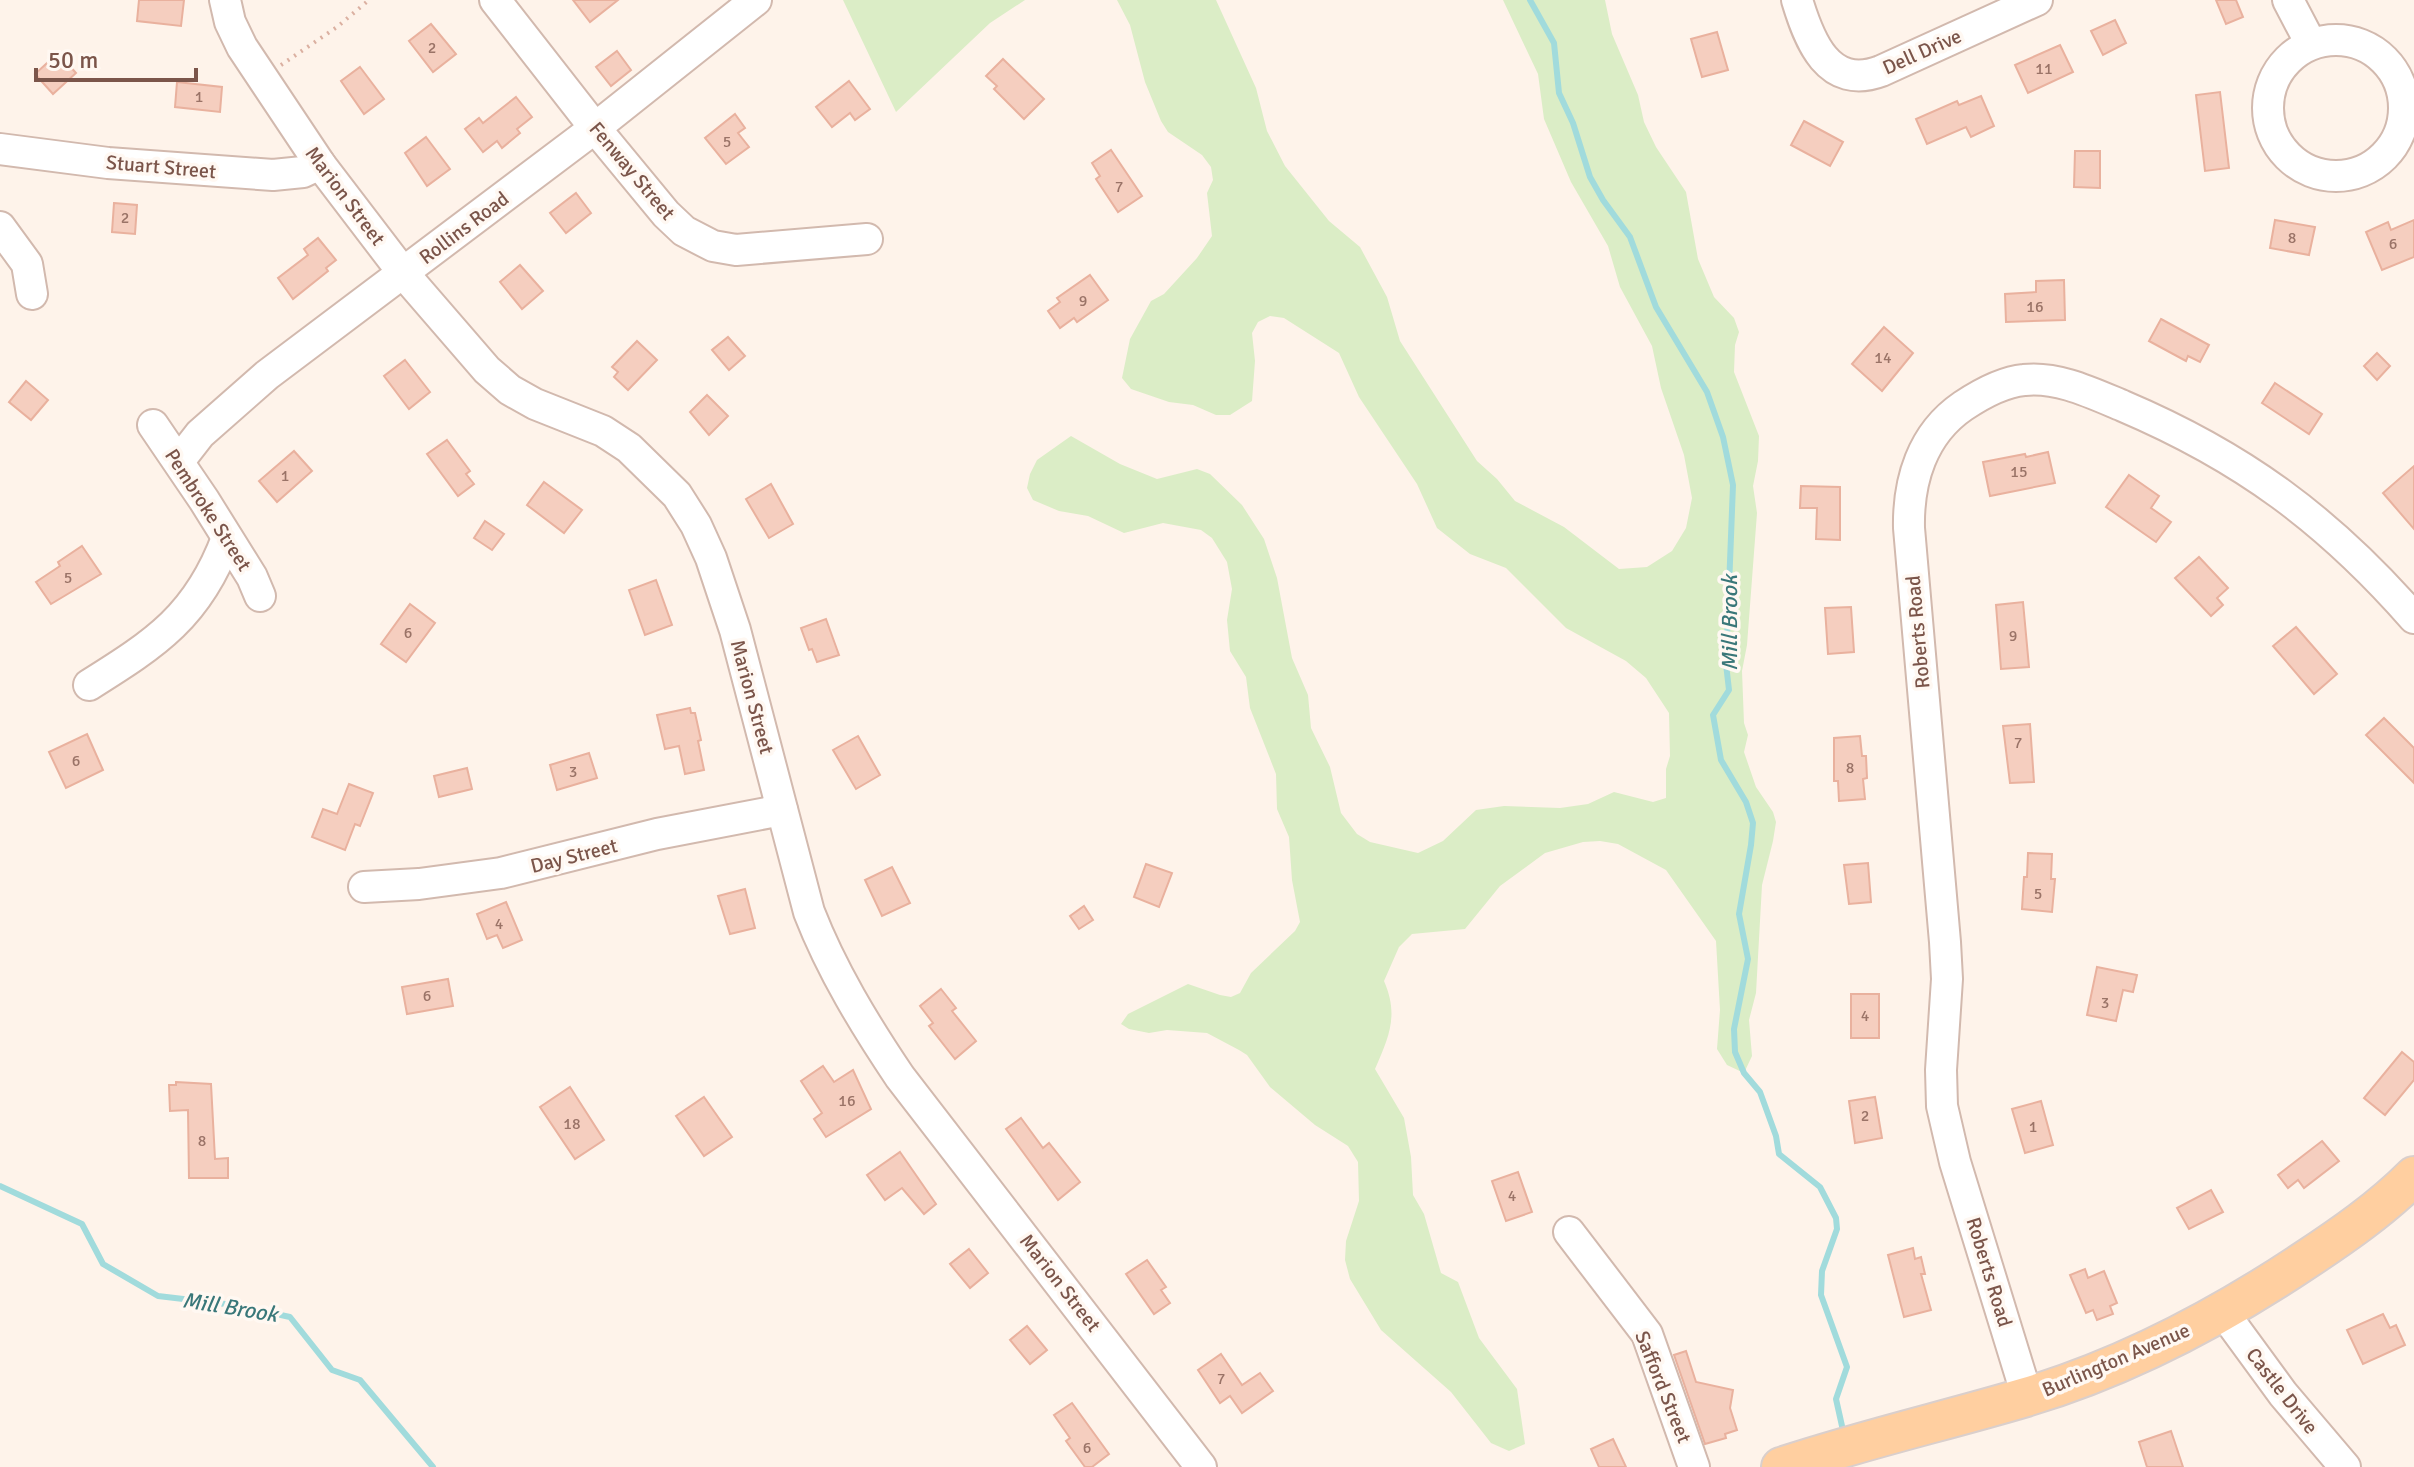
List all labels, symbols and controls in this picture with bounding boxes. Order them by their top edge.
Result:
street label: Dell Drive [1879,24,1965,80]
scale bar [36,32,196,82]
house number: 2 [428,38,436,58]
text: 50 m [48,45,98,75]
house number: 11 [2035,59,2053,79]
house number: 1 [195,87,203,107]
street label: Fenway Street [584,117,680,225]
house number: 5 [723,132,731,152]
street label: Marion Street [300,142,390,250]
street label: Stuart Street [105,150,217,184]
house number: 7 [1115,177,1123,197]
street label: Rollins Road [414,186,514,270]
house number: 2 [121,208,129,228]
house number: 8 [2288,228,2296,248]
house number: 6 [2389,234,2397,254]
house number: 9 [1079,291,1087,311]
house number: 16 [2026,297,2044,317]
house number: 14 [1874,348,1892,368]
street label: Pembroke Street [159,444,257,576]
house number: 15 [2010,462,2028,482]
house number: 1 [281,466,289,486]
house number: 5 [64,568,72,588]
water label: Mill Brook [1716,573,1743,671]
street label: Roberts Road [1901,574,1935,690]
house number: 6 [404,623,412,643]
house number: 9 [2009,626,2017,646]
street label: Marion Street [725,637,779,757]
house number: 7 [2014,733,2022,753]
house number: 6 [72,751,80,771]
house number: 8 [1846,758,1854,778]
house number: 3 [569,762,577,782]
street label: Day Street [528,833,620,879]
house number: 5 [2034,884,2042,904]
house number: 4 [495,914,504,934]
house number: 6 [423,986,431,1006]
house number: 3 [2101,993,2109,1013]
house number: 4 [1861,1006,1870,1026]
house number: 16 [838,1091,856,1111]
house number: 2 [1861,1106,1869,1126]
house number: 18 [563,1114,581,1134]
house number: 1 [2029,1117,2037,1137]
house number: 8 [198,1131,206,1151]
house number: 4 [1508,1186,1517,1206]
street label: Roberts Road [1960,1214,2018,1330]
street label: Marion Street [1014,1229,1106,1337]
water label: Mill Brook [181,1286,281,1328]
street label: Burlington Avenue [2038,1318,2194,1402]
street label: Safford Street [1629,1327,1697,1447]
street label: Castle Drive [2241,1343,2323,1439]
house number: 7 [1217,1369,1225,1389]
house number: 6 [1083,1438,1091,1458]

